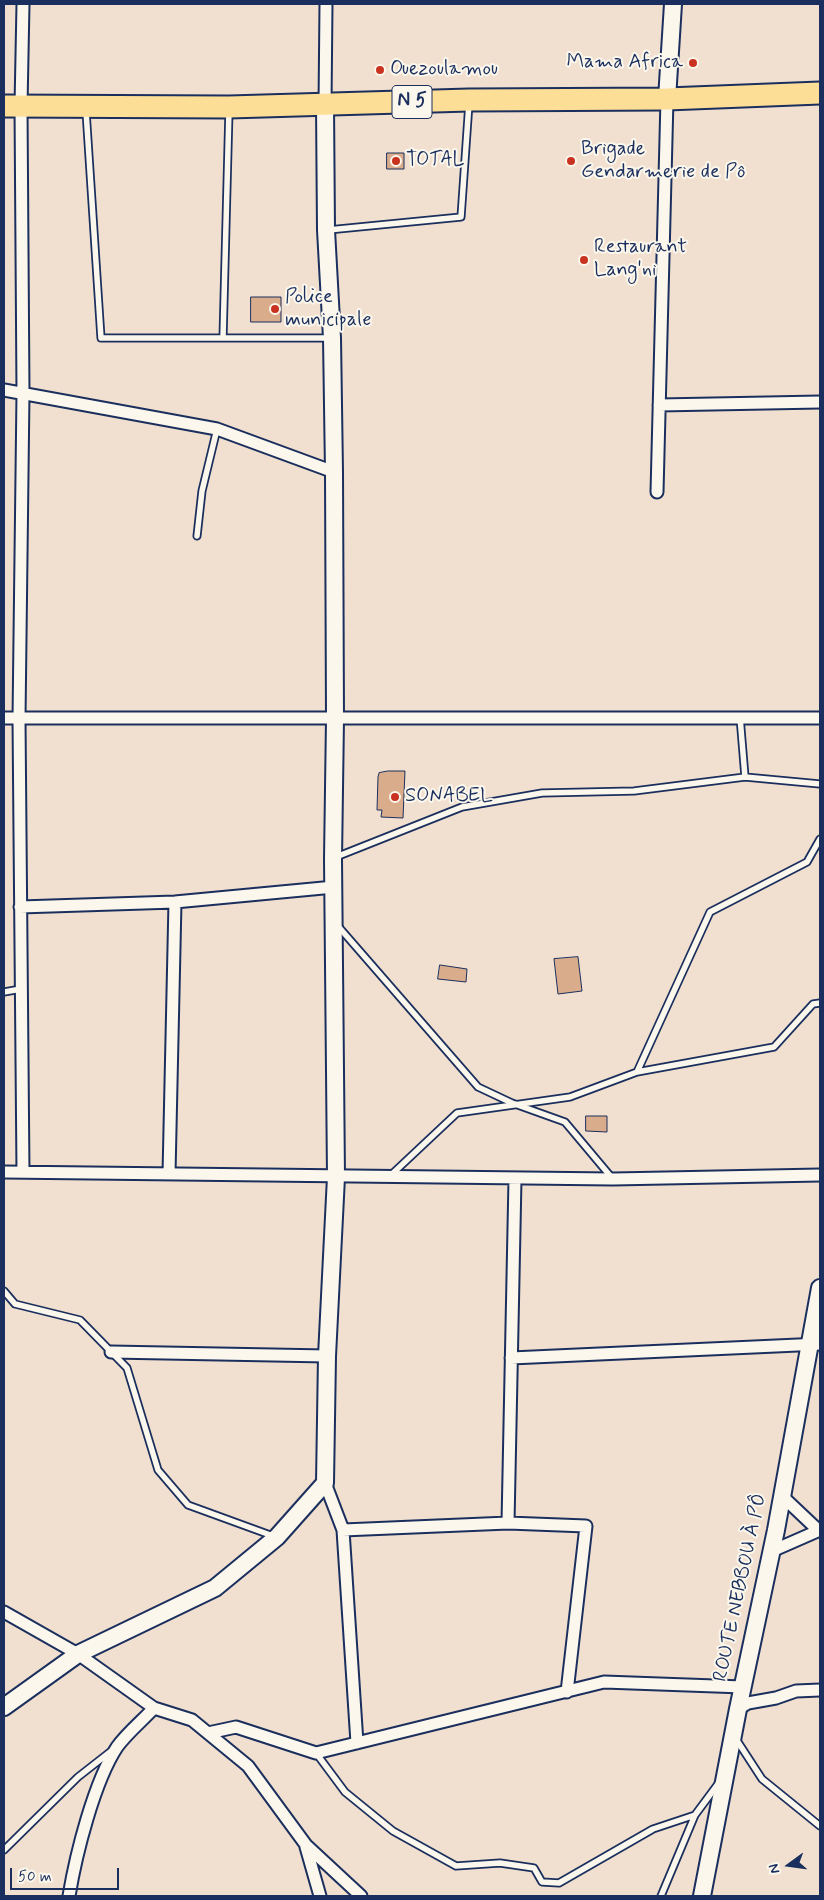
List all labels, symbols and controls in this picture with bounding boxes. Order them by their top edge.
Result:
place label: Mama Africa [566,51,683,75]
marker: Mama Africa [687,57,699,69]
place label: Ouezoulamou [390,58,498,82]
marker: Ouezoulamou [374,64,386,76]
road number: N 5 [392,85,432,118]
place label: Brigade Gendarmerie de Pô [581,138,746,185]
place label: TOTAL [406,149,465,173]
marker: TOTAL [390,155,402,167]
marker: Brigade Gendarmerie de Pô [565,155,577,167]
place label: Restaurant Lang'ni [594,236,687,283]
marker: Restaurant Lang'ni [578,254,590,266]
place label: Police municipale [285,286,372,333]
marker: Police municipale [269,303,281,315]
place label: SONABEL [405,785,492,809]
marker: SONABEL [389,791,401,803]
street label: ROUTE NEBBOU À PÔ [709,1492,773,1684]
north arrow [764,1840,814,1890]
scale bar [12,1858,121,1890]
text: N [765,1862,784,1875]
text: 50 m [18,1867,52,1887]

